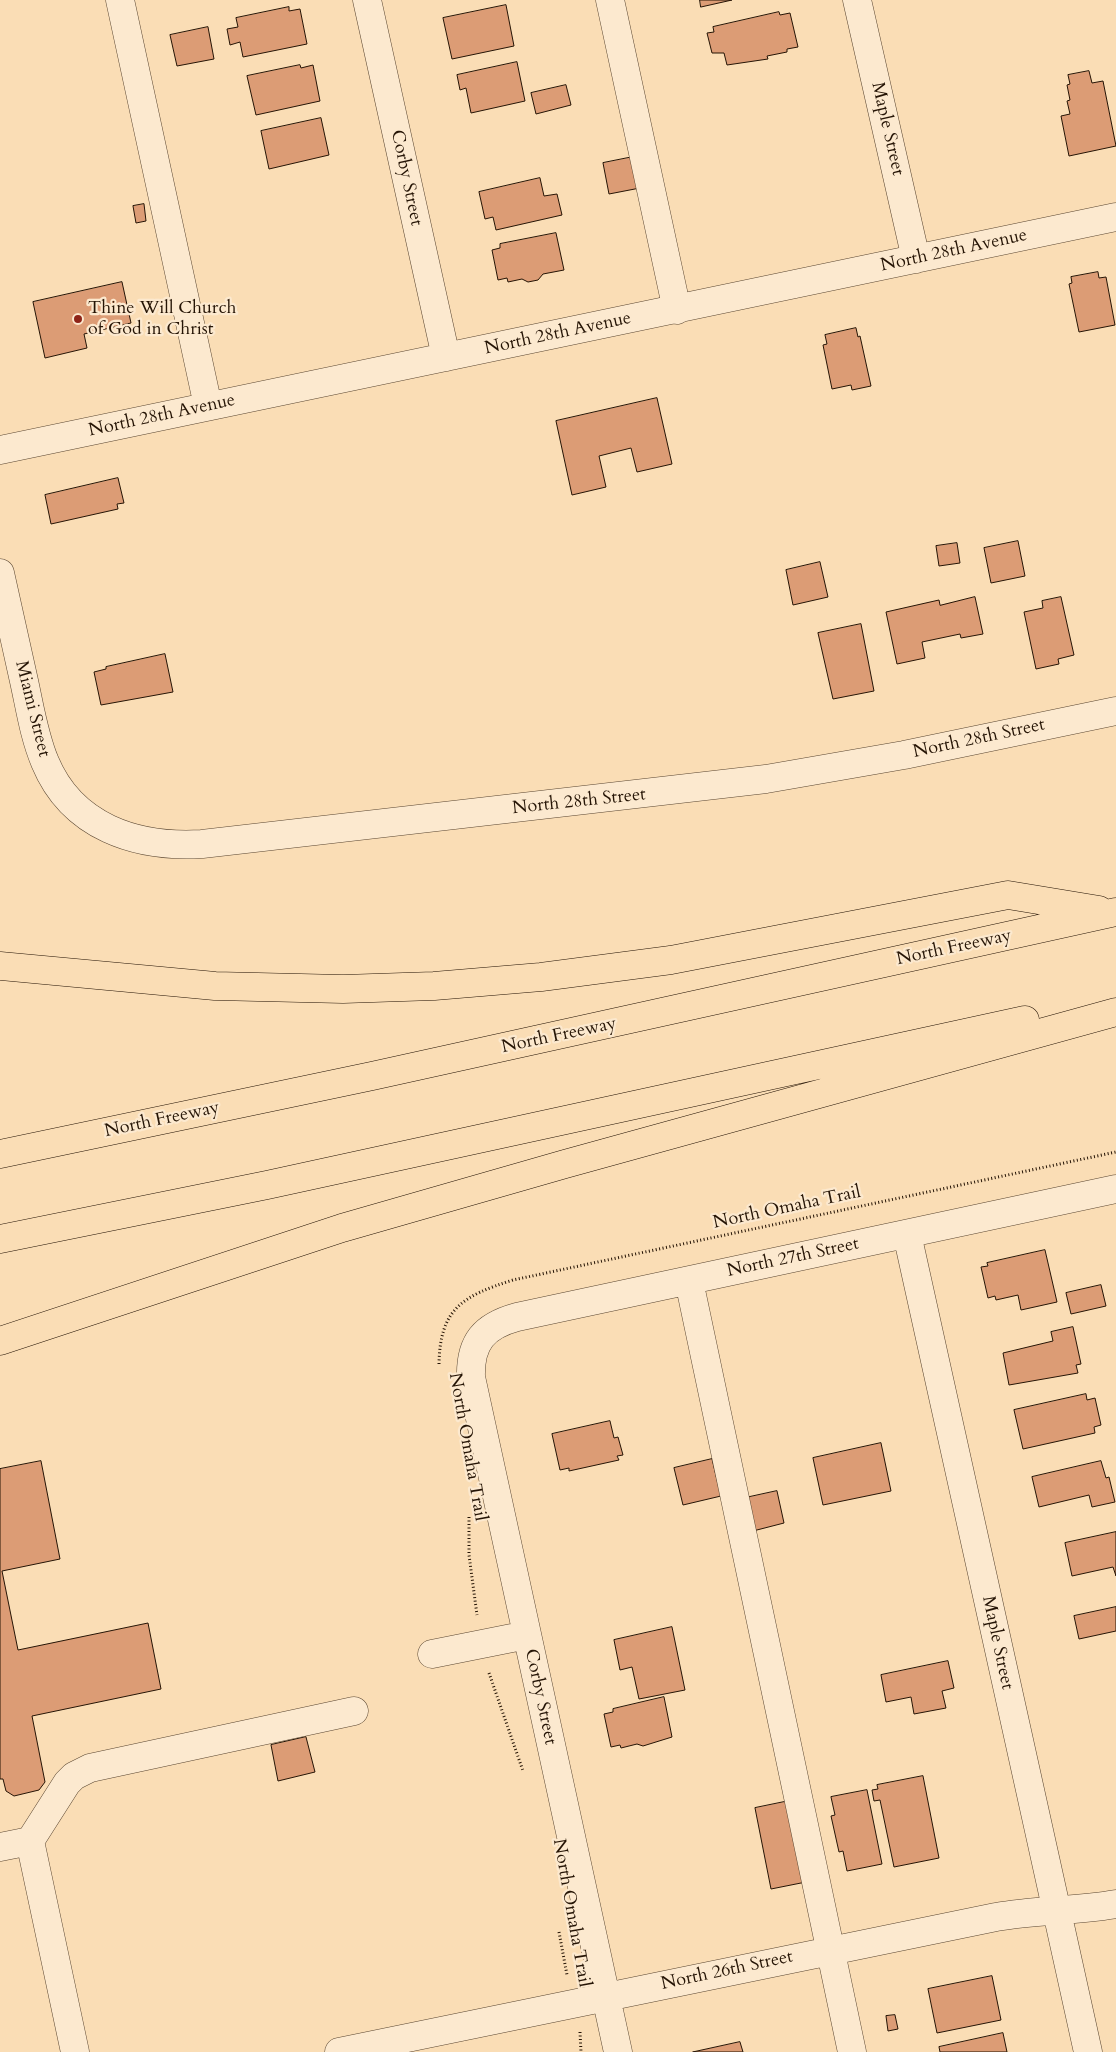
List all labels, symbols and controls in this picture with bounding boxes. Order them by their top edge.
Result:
street label: Maple Street [866,80,908,178]
street label: Corby Street [385,128,427,228]
street label: North 28th Avenue [879,225,1029,277]
place label: Thine Will Church of God in Christ [88,298,236,340]
street label: North 28th Avenue [483,308,633,360]
marker: Thine Will Church of God in Christ [72,313,84,325]
street label: North 28th Avenue [87,390,237,442]
street label: Miami Street [10,659,54,759]
street label: North 28th Street [911,714,1047,764]
street label: North 28th Street [511,784,647,820]
street label: North Freeway [895,925,1013,971]
street label: North Freeway [500,1013,618,1059]
street label: North Freeway [103,1097,221,1143]
street label: North Omaha Trail [711,1182,863,1234]
street label: North 27th Street [725,1233,861,1283]
street label: North Omaha Trail [443,1371,491,1523]
street label: Maple Street [977,1594,1017,1692]
street label: Corby Street [519,1647,561,1747]
street label: North Omaha Trail [547,1837,595,1989]
street label: North 26th Street [659,1946,795,1996]

